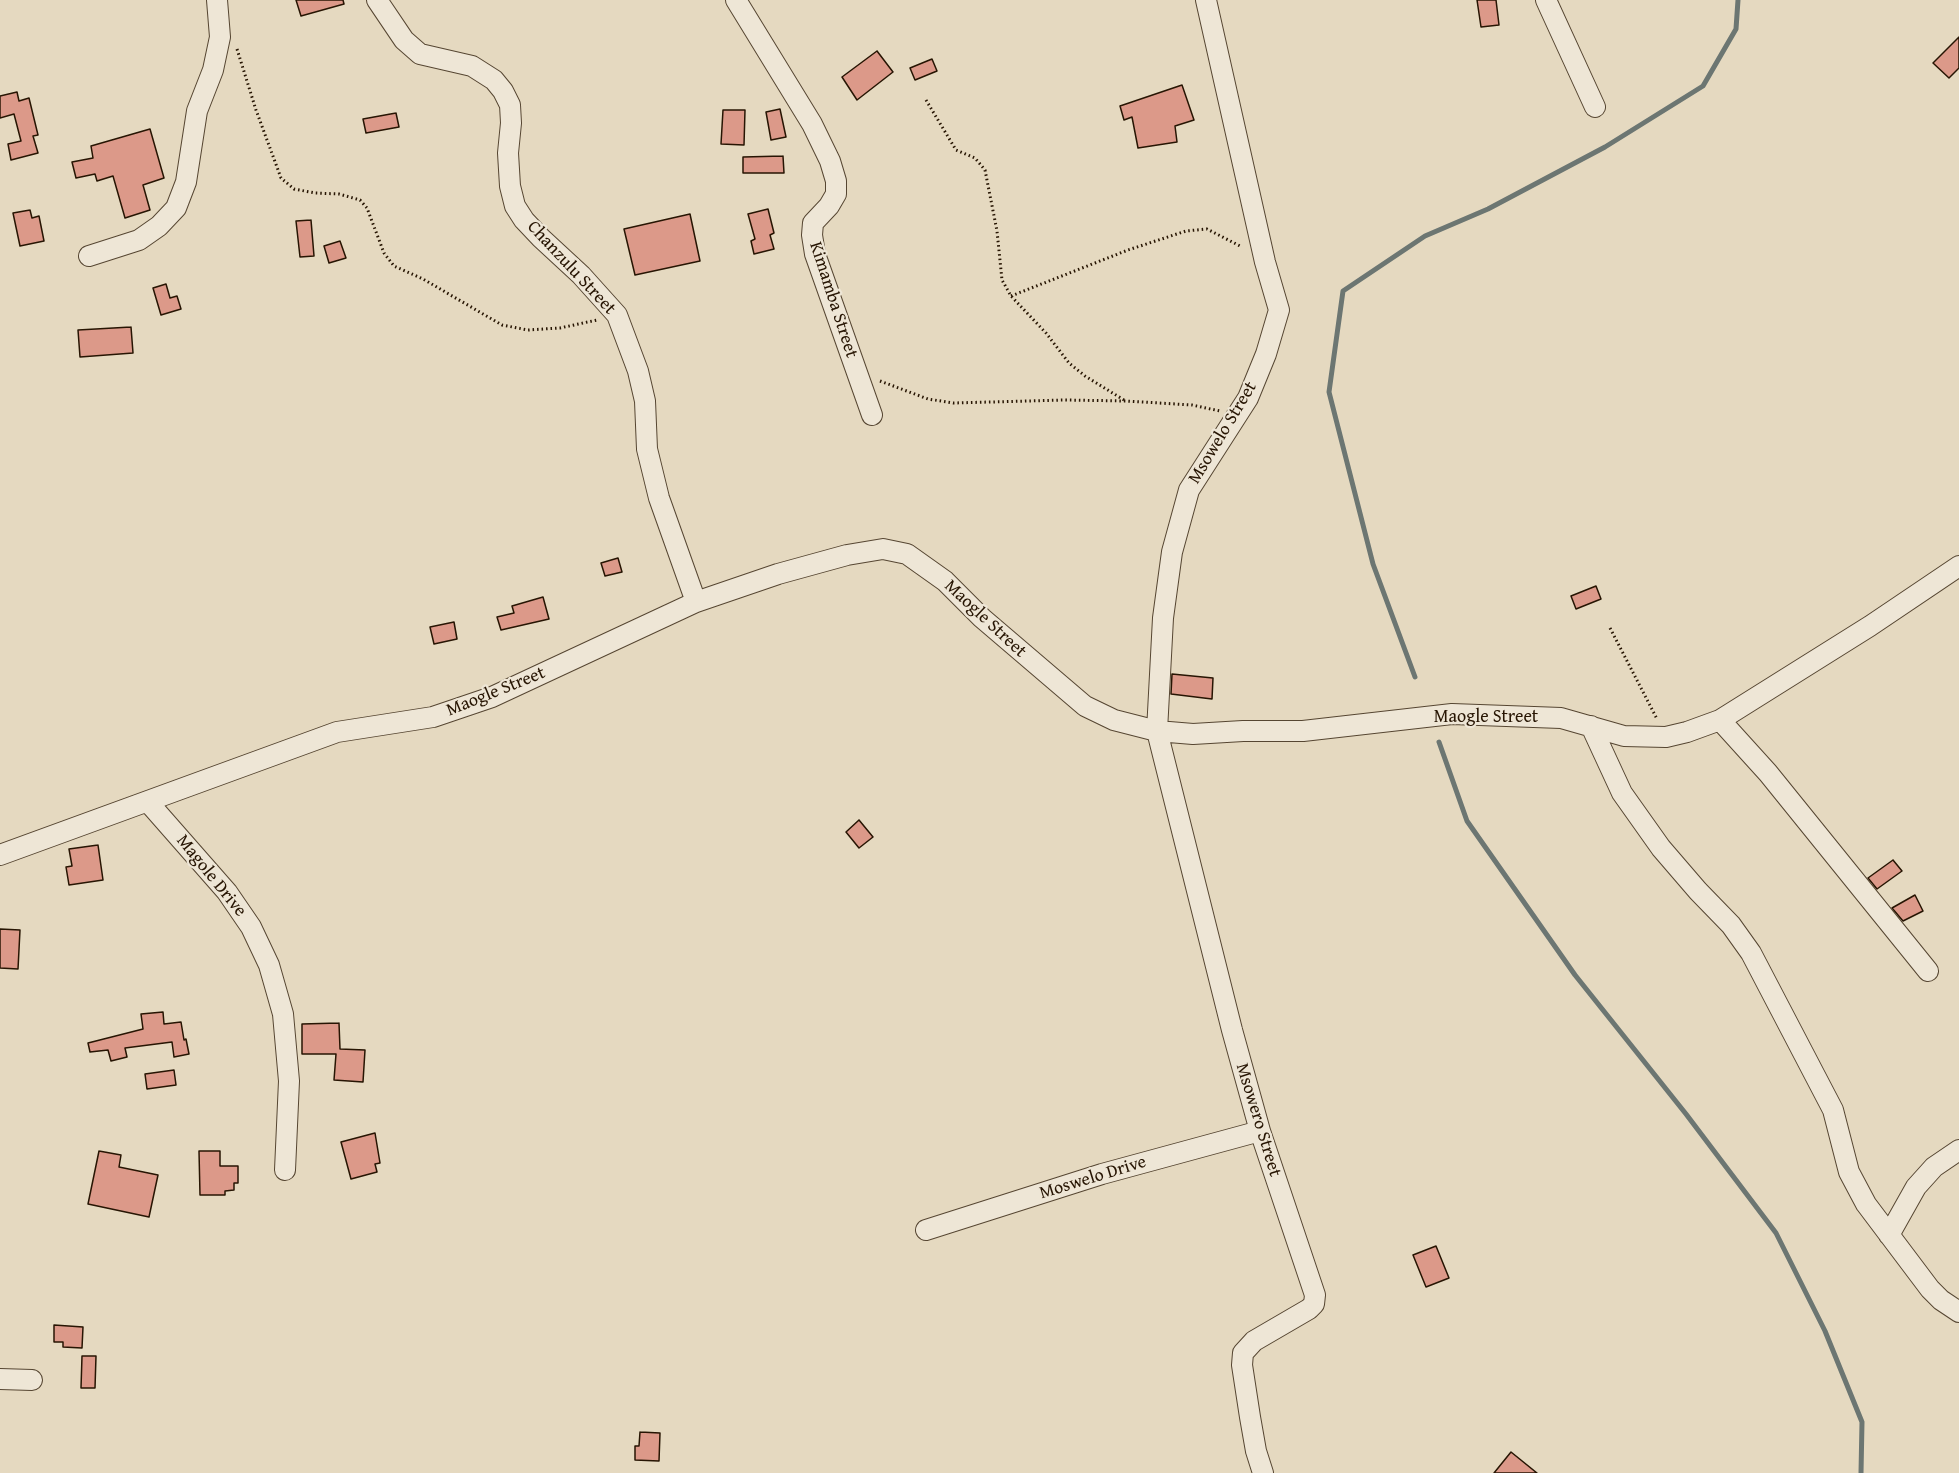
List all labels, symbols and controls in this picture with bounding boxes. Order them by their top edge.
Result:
street label: Chanzulu Street [522,217,620,319]
street label: Kimamba Street [804,239,862,361]
street label: Msowelo Street [1184,378,1262,488]
street label: Maogle Street [939,575,1031,663]
street label: Maogle Street [444,662,548,722]
street label: Maogle Street [1434,706,1538,728]
street label: Magole Drive [171,831,251,921]
street label: Msowero Street [1230,1061,1286,1179]
street label: Moswelo Drive [1037,1152,1149,1204]

